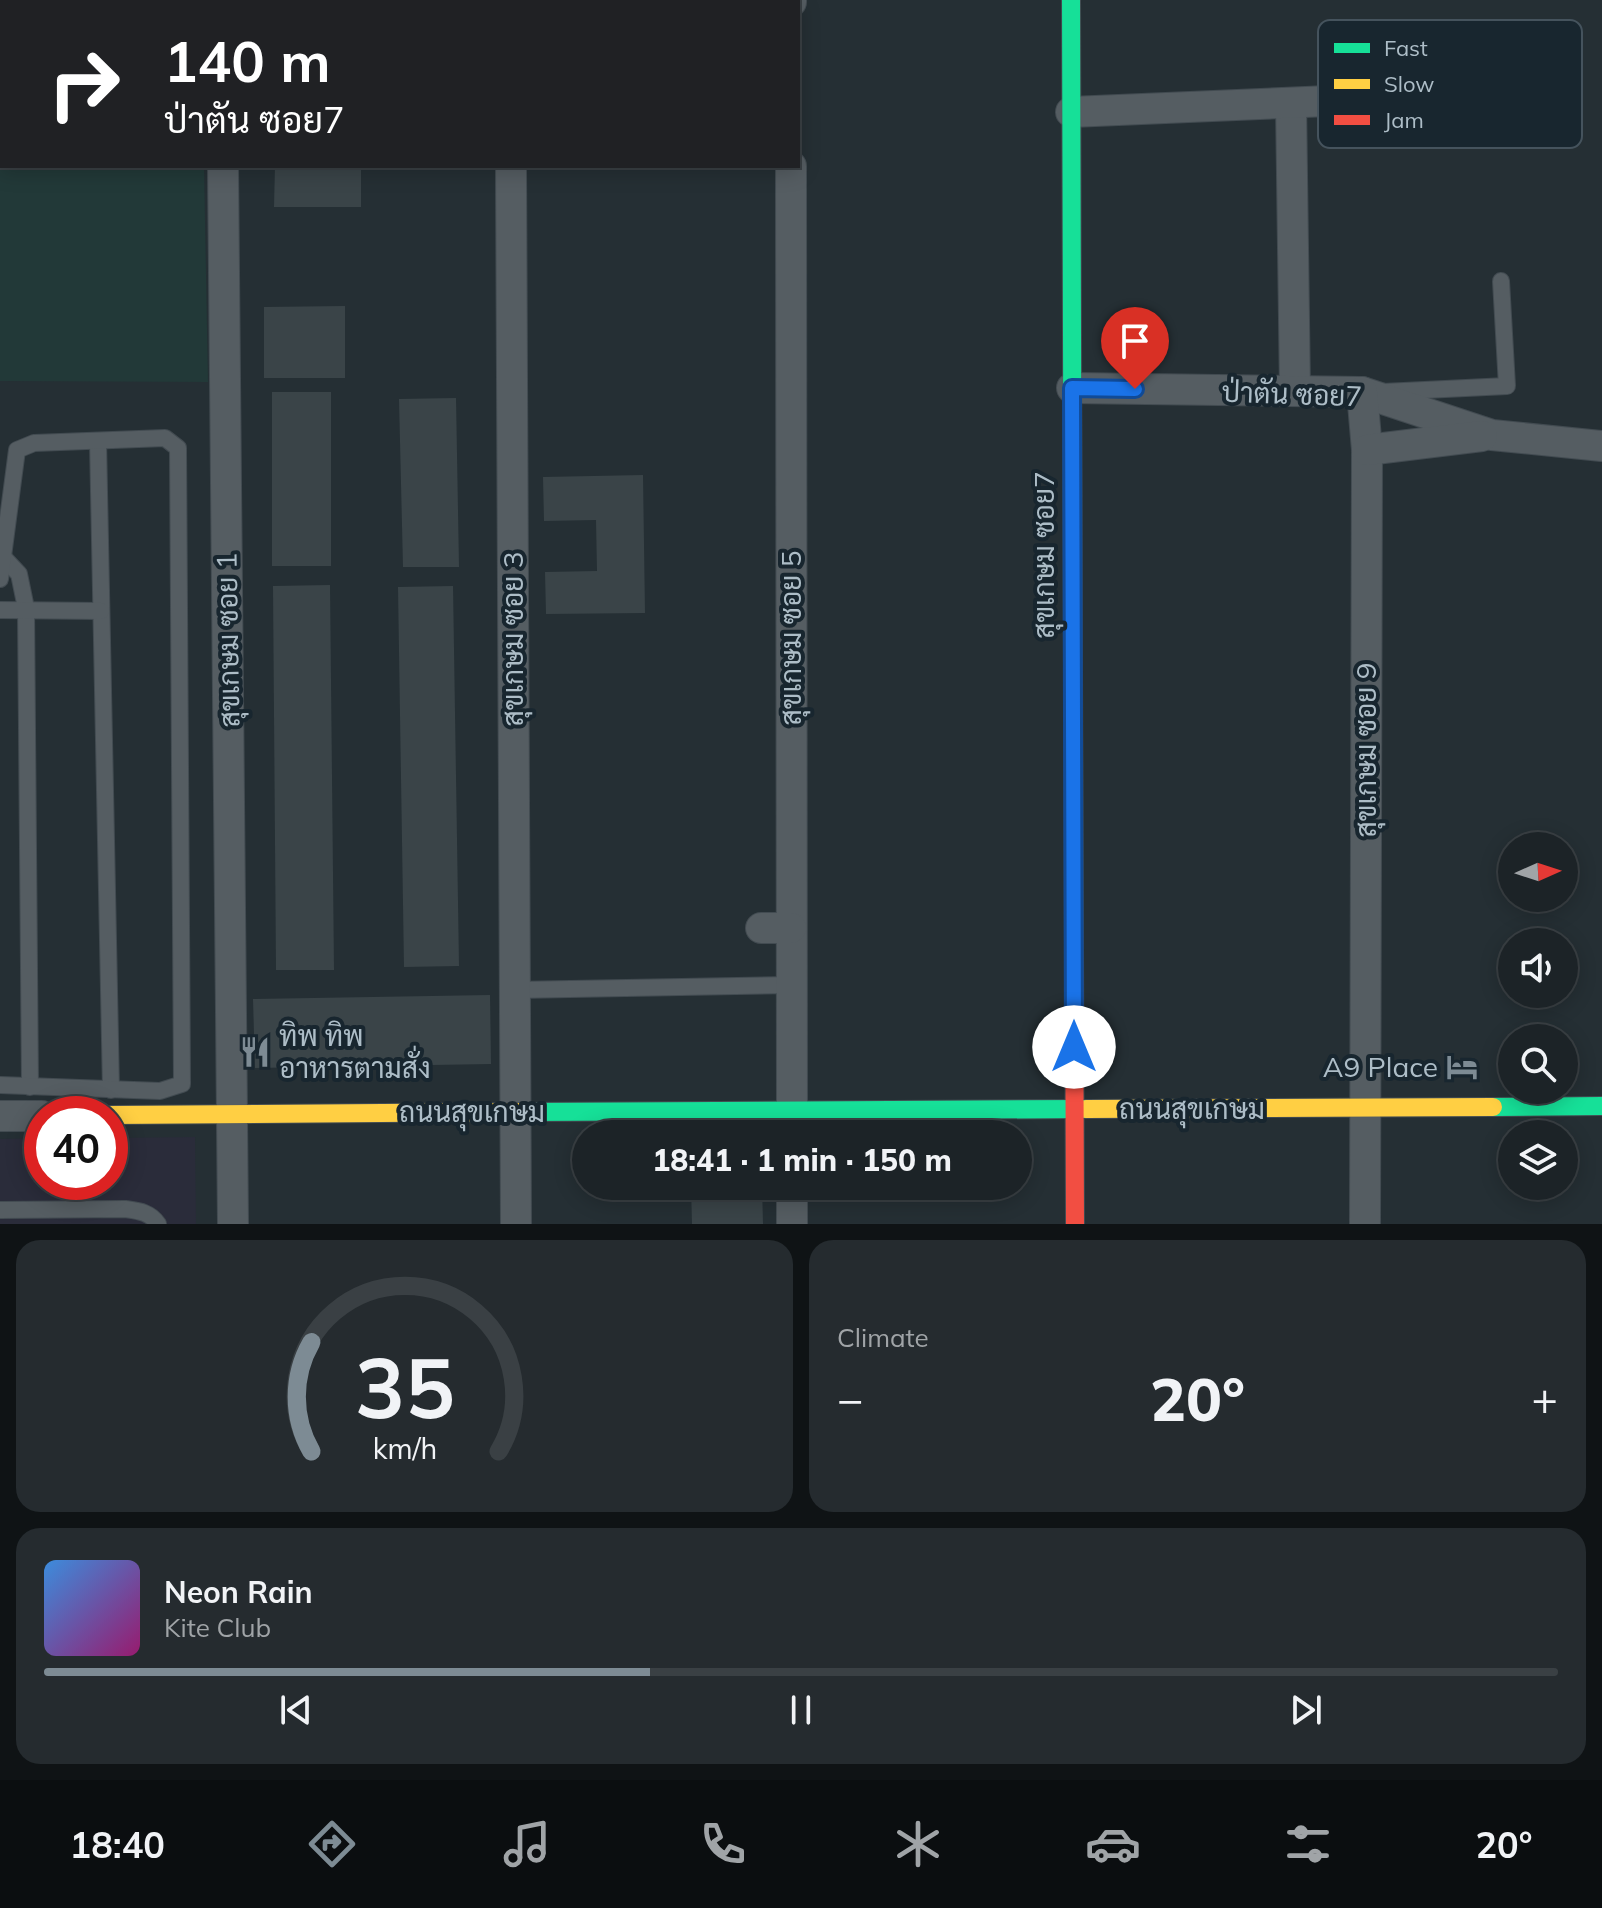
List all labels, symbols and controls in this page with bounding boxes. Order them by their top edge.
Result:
legend [1318,20,1582,148]
text: 140 m [164,26,331,96]
icon: right [32,32,136,136]
text: Fast [1384,34,1428,62]
text: Slow [1384,70,1434,98]
text: ป่าตัน ซอย7 [164,97,345,142]
text: Jam [1384,106,1424,134]
pin [1101,307,1169,389]
icon: arrive [1113,319,1157,363]
street label: ป่าตัน ซอย7 [1221,374,1363,413]
street label: สุขเกษม ซอย7 [1026,471,1064,639]
street label: สุขเกษม ซอย 5 [773,551,811,725]
street label: สุขเกษม ซอย 1 [208,552,250,728]
street label: สุขเกษม ซอย 3 [495,552,533,726]
street label: สุขเกษม ซอย 9 [1348,663,1386,837]
north arrow [1498,832,1578,912]
map controls [1498,832,1578,1200]
button: sound [1498,928,1578,1008]
position arrow [1032,1005,1116,1089]
place label: ทิพ ทิพ อาหารตามสั่ง [279,1018,431,1085]
button: search [1498,1024,1578,1104]
restaurant icon: ทิพ ทิพ อาหารตามสั่ง [238,1035,272,1069]
place label: A9 Place [1323,1049,1438,1084]
hotel icon: A9 Place [1445,1050,1479,1084]
street label: ถนนสุขเกษม [1119,1091,1265,1129]
street label: ถนนสุขเกษม [399,1094,545,1132]
speed limit sign: 40 [24,1096,128,1200]
button: layers [1498,1120,1578,1200]
text: 18:41 · 1 min · 150 m [652,1141,952,1179]
text: Climate [837,1321,929,1354]
text: 35 [355,1334,454,1439]
text: 20° [1150,1361,1245,1436]
text: − [837,1371,863,1426]
text: + [1532,1371,1558,1426]
text: km/h [372,1430,437,1466]
text: Neon Rain [164,1573,313,1611]
text: Kite Club [164,1611,271,1644]
icon: previous [274,1688,318,1732]
icon: pause [779,1688,823,1732]
icon: next [1284,1688,1328,1732]
icon: directions [304,1816,360,1872]
icon: music [499,1816,555,1872]
icon: phone [695,1816,751,1872]
icon: climate [890,1816,946,1872]
icon: car [1085,1816,1141,1872]
icon: filters [1280,1816,1336,1872]
text: 18:40 [70,1822,165,1867]
text: 20° [1475,1822,1532,1867]

